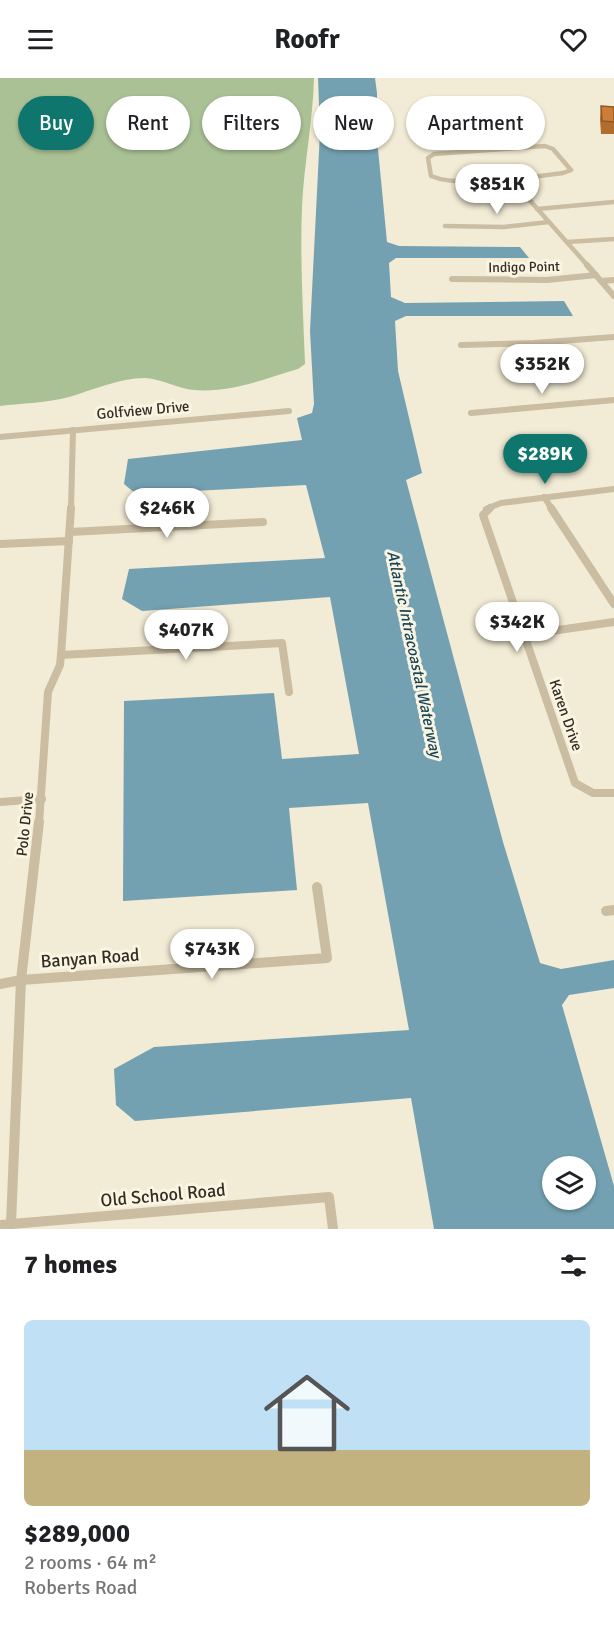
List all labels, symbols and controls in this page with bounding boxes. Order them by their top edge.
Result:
icon: menu [24,23,57,56]
text: Roofr [274,23,340,56]
icon: heart [557,23,590,56]
chip: Buy [18,96,94,150]
chip: Rent [106,96,190,150]
chip: Filters [202,96,301,150]
chip: New [313,96,394,150]
chip: Apartment [406,96,545,150]
pin: $851K [455,164,539,215]
text: $851K [469,171,525,196]
street label: Indigo Point [488,258,560,276]
pin: $352K [500,344,584,395]
text: $352K [514,351,570,376]
street label: Golfview Drive [96,397,190,423]
pin: $289K [503,434,587,485]
text: $289K [517,441,573,466]
pin: $246K [125,488,209,539]
text: $246K [139,495,195,520]
water label: Atlantic Intracoastal Waterway [382,549,446,762]
pin: $342K [475,602,559,653]
text: $342K [489,609,545,634]
pin: $407K [144,610,228,661]
text: $407K [158,617,214,642]
street label: Karen Drive [545,677,587,753]
street label: Polo Drive [13,791,37,857]
pin: $743K [170,929,254,980]
text: $743K [184,936,240,961]
street label: Banyan Road [40,944,140,972]
map controls [542,1156,596,1210]
button: layers [542,1156,596,1210]
street label: Old School Road [100,1179,226,1211]
text: 7 homes [24,1249,117,1281]
icon: filters [557,1249,590,1282]
icon: home [253,1359,361,1467]
text: $289,000 [24,1518,130,1550]
text: 2 rooms · 64 m² [24,1550,157,1575]
text: Roberts Road [24,1575,137,1600]

